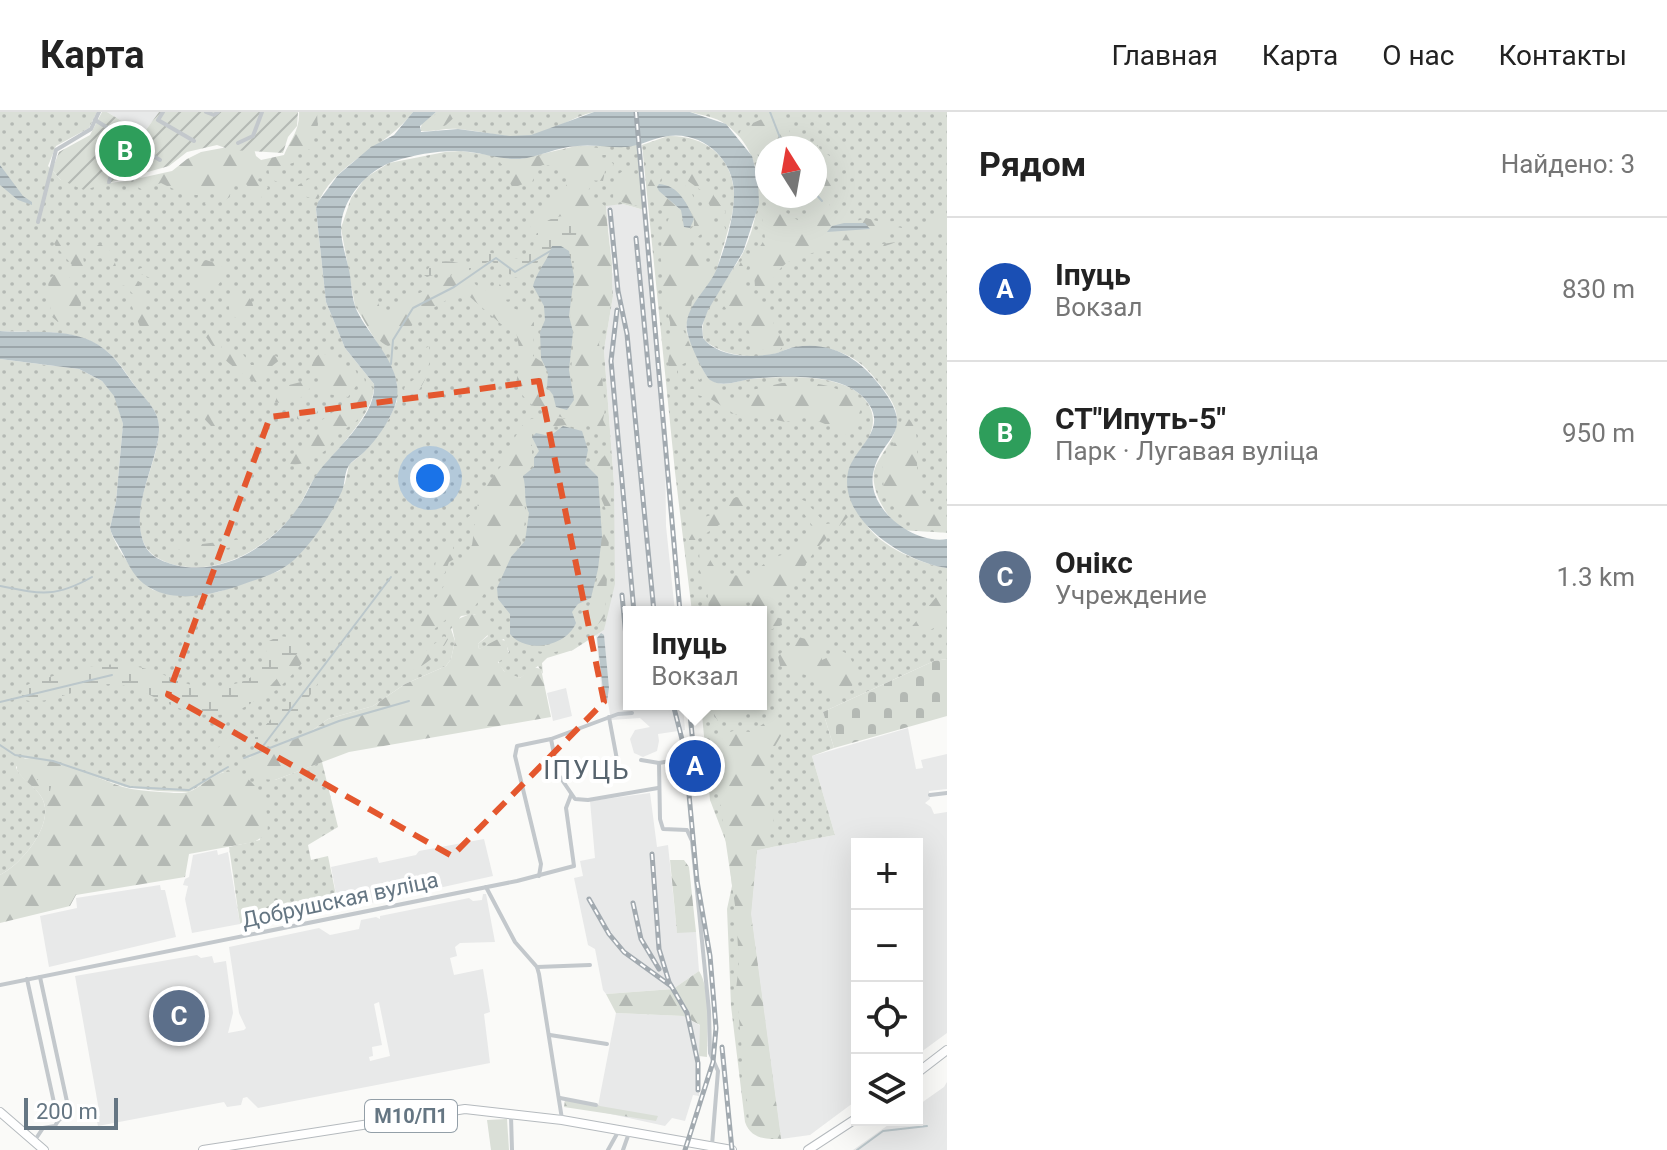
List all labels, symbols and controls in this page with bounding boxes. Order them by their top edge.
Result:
text: Карта [40,33,145,77]
text: Главная [1111,39,1218,72]
text: Карта [1262,39,1338,72]
text: О нас [1382,39,1454,72]
text: Контакты [1498,39,1627,72]
pin: B [99,121,151,181]
north arrow [755,136,827,208]
text: Рядом [979,144,1086,184]
text: Найдено: 3 [1501,149,1635,179]
text: Іпуць [1055,257,1131,292]
text: A [996,274,1014,304]
text: 830 m [1562,274,1635,304]
text: Вокзал [1055,292,1142,322]
text: СТ"Ипуть-5" [1055,401,1226,436]
text: B [997,418,1013,448]
text: 950 m [1562,418,1635,448]
text: Парк · Лугавая вуліца [1055,436,1319,466]
your location [410,458,450,498]
text: Онікс [1055,545,1133,580]
text: C [996,562,1014,592]
text: 1.3 km [1556,562,1635,592]
text: Учреждение [1055,580,1207,610]
popup [623,606,767,710]
text: Іпуць [651,626,727,661]
text: Вокзал [651,661,739,691]
pin: A [669,736,721,796]
district label: ІПУЦЬ [543,755,631,785]
map controls [851,838,923,1126]
button: + [851,838,923,910]
street label: Добрушская вуліца [240,867,440,933]
button: − [851,910,923,982]
button: locate [851,982,923,1054]
pin: C [153,986,205,1046]
button: layers [851,1054,923,1126]
scale bar [24,1094,118,1130]
text: 200 m [36,1099,98,1124]
road number: М10/П1 [365,1100,457,1132]

